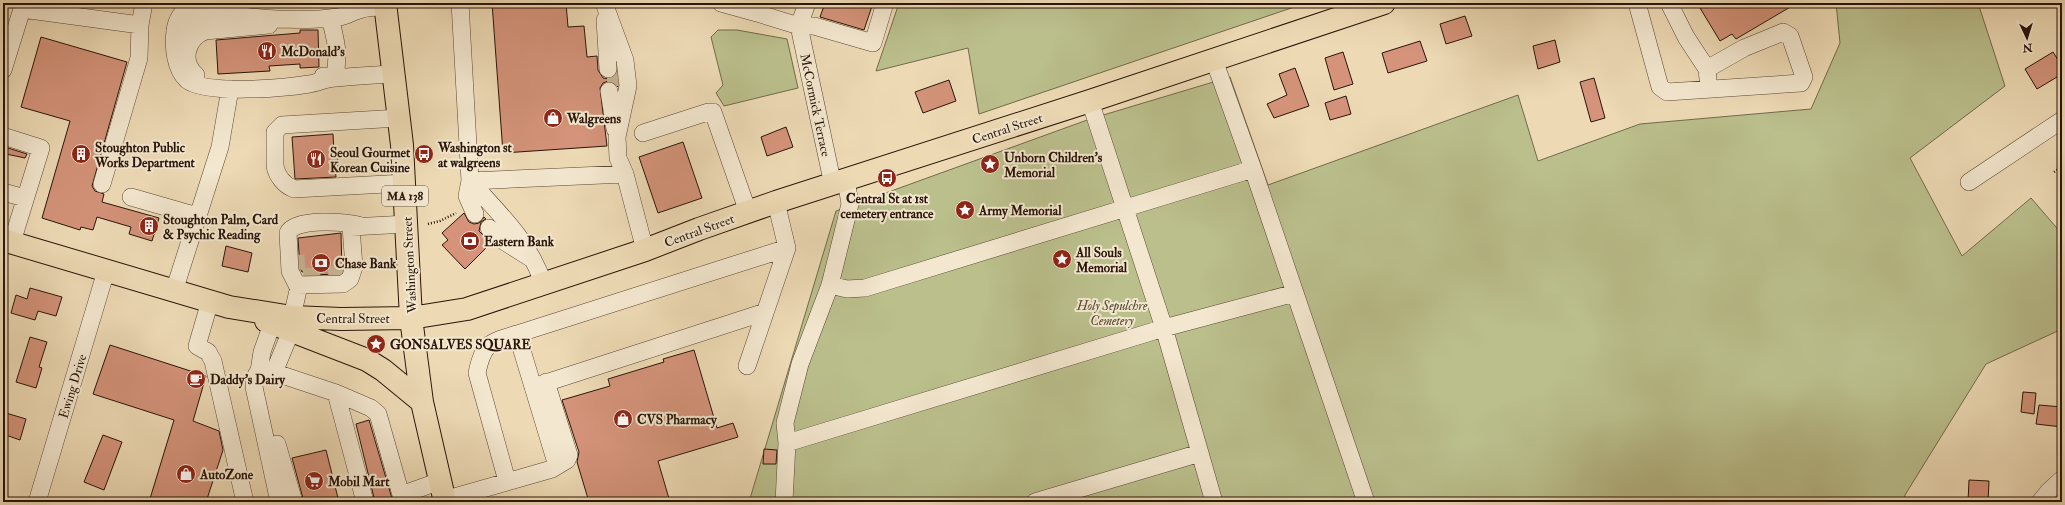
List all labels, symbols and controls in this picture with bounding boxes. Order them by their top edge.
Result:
north arrow [2007,18,2047,58]
restaurant icon: McDonald's [256,40,278,62]
text: N [2021,41,2034,54]
place label: McDonald's [280,44,345,60]
street label: McCormick Terrace [796,52,834,159]
shop icon: Walgreens [542,107,564,129]
street label: Central Street [970,110,1045,148]
place label: Walgreens [566,111,622,128]
place label: Stoughton Public Works Department [94,140,196,172]
place label: Washington st at walgreens [437,140,513,172]
building icon: Stoughton Public Works Department [70,143,92,165]
bus stop icon: Washington st at walgreens [413,143,435,165]
place label: Seoul Gourmet Korean Cuisine [330,145,411,176]
restaurant icon: Seoul Gourmet Korean Cuisine [305,148,327,170]
place label: Unborn Children's Memorial [1003,150,1103,181]
place icon: Unborn Children's Memorial [979,153,1001,175]
bus stop icon: Central St at 1st cemetery entrance [876,167,898,189]
road number: MA 138 [382,186,428,206]
place label: Central St at 1st cemetery entrance [841,191,934,223]
place icon: Army Memorial [954,199,976,221]
place label: Army Memorial [978,203,1062,220]
street label: Central Street [662,211,737,251]
place label: Stoughton Palm, Card & Psychic Reading [163,212,279,244]
building icon: Stoughton Palm, Card & Psychic Reading [138,215,160,237]
street label: Washington Street [399,216,421,315]
bank icon: Eastern Bank [459,230,481,252]
place label: Eastern Bank [484,234,555,250]
place label: All Souls Memorial [1075,245,1128,276]
place icon: All Souls Memorial [1051,248,1073,270]
bank icon: Chase Bank [310,252,332,274]
place label: Chase Bank [335,256,397,272]
park label: Holy Sepulchre Cemetery [1076,298,1148,329]
street label: Central Street [316,311,390,327]
place icon: GONSALVES SQUARE [365,333,387,355]
place label: GONSALVES SQUARE [390,337,532,353]
street label: Ewing Drive [56,352,90,420]
cafe icon: Daddy's Dairy [185,368,207,390]
place label: Daddy's Dairy [210,372,286,389]
shop icon: CVS Pharmacy [612,408,634,430]
place label: CVS Pharmacy [637,412,718,429]
shop icon: AutoZone [175,463,197,485]
place label: AutoZone [199,467,254,483]
supermarket icon: Mobil Mart [303,470,325,492]
place label: Mobil Mart [327,474,390,490]

